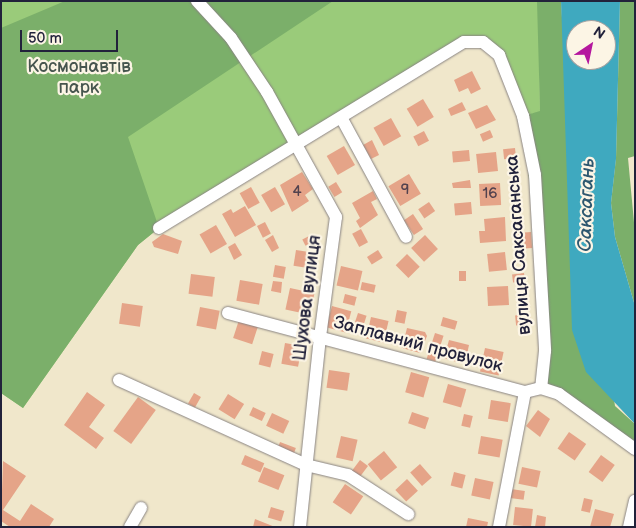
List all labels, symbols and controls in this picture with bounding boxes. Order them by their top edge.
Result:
scale bar [22,20,120,52]
north arrow [566,20,616,70]
text: N [590,23,608,43]
text: 50 m [28,29,62,48]
park label: Космонавтів парк [27,57,131,100]
street label: вулиця Саксаганська [502,154,536,336]
water label: Саксагань [574,158,600,252]
house number: 9 [401,181,409,199]
house number: 4 [292,183,302,201]
house number: 16 [483,185,497,203]
street label: Шухова вулиця [290,234,326,362]
street label: Заплавний провулок [331,312,505,378]

